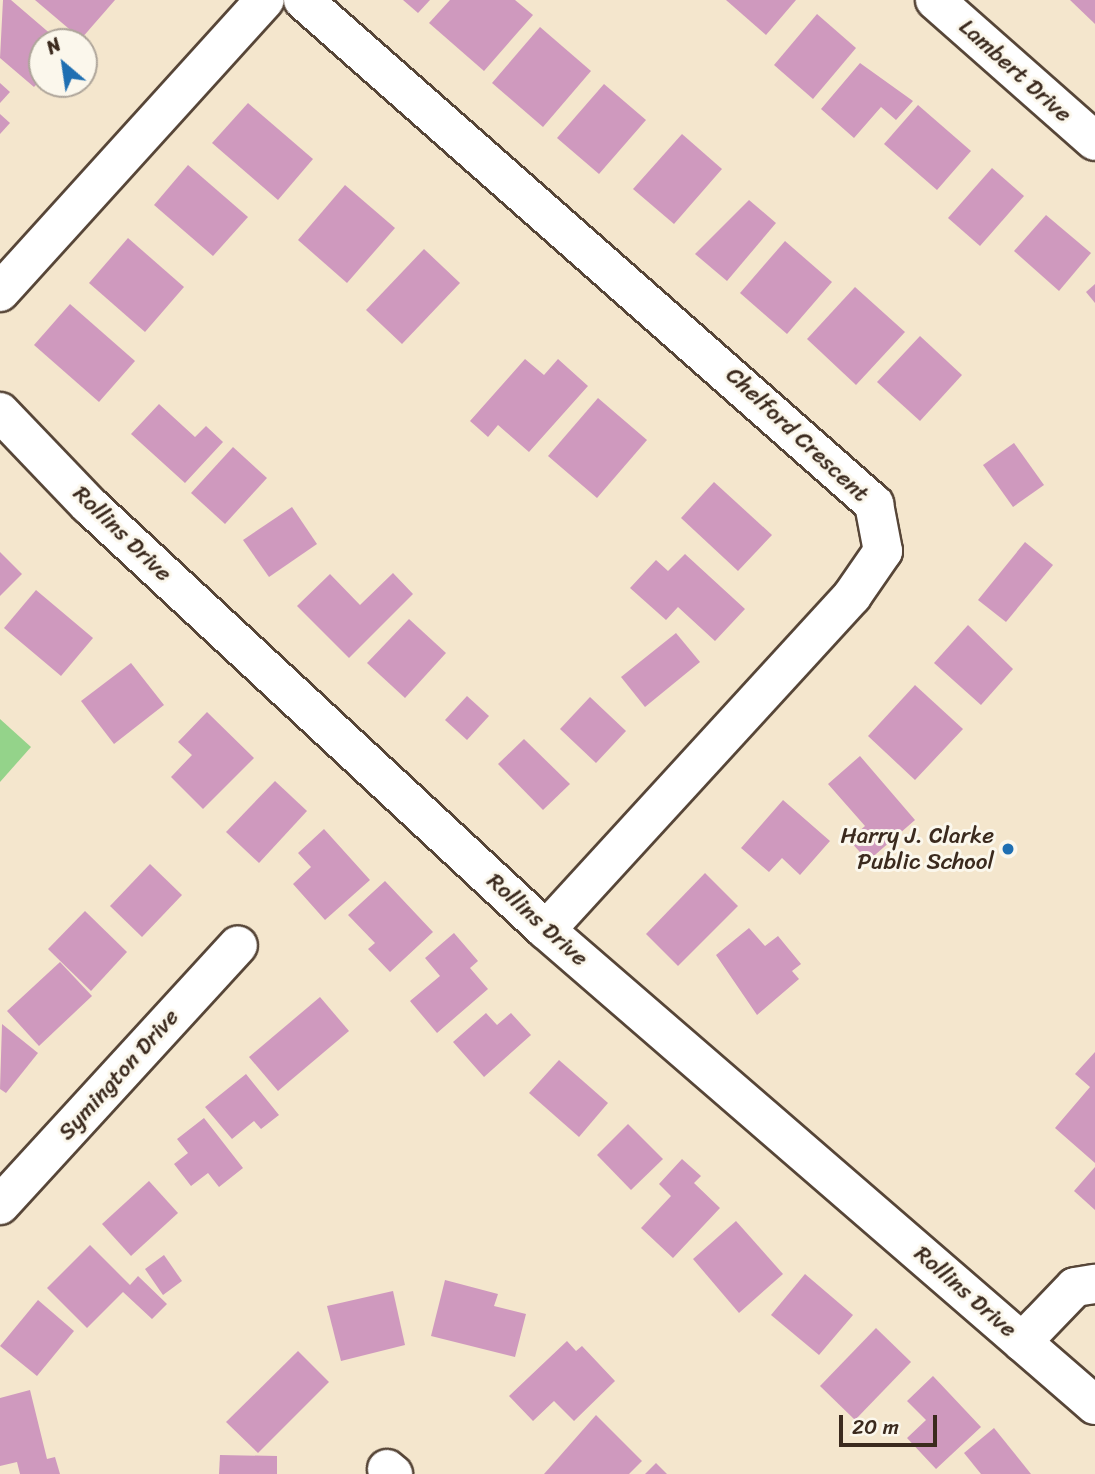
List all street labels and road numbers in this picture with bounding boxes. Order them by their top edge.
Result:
street label: Lambert Drive [953,13,1077,129]
street label: Chelford Crescent [720,362,874,508]
street label: Rollins Drive [67,480,177,588]
street label: Rollins Drive [481,868,593,972]
street label: Symington Drive [53,1004,185,1146]
street label: Rollins Drive [908,1240,1022,1344]

